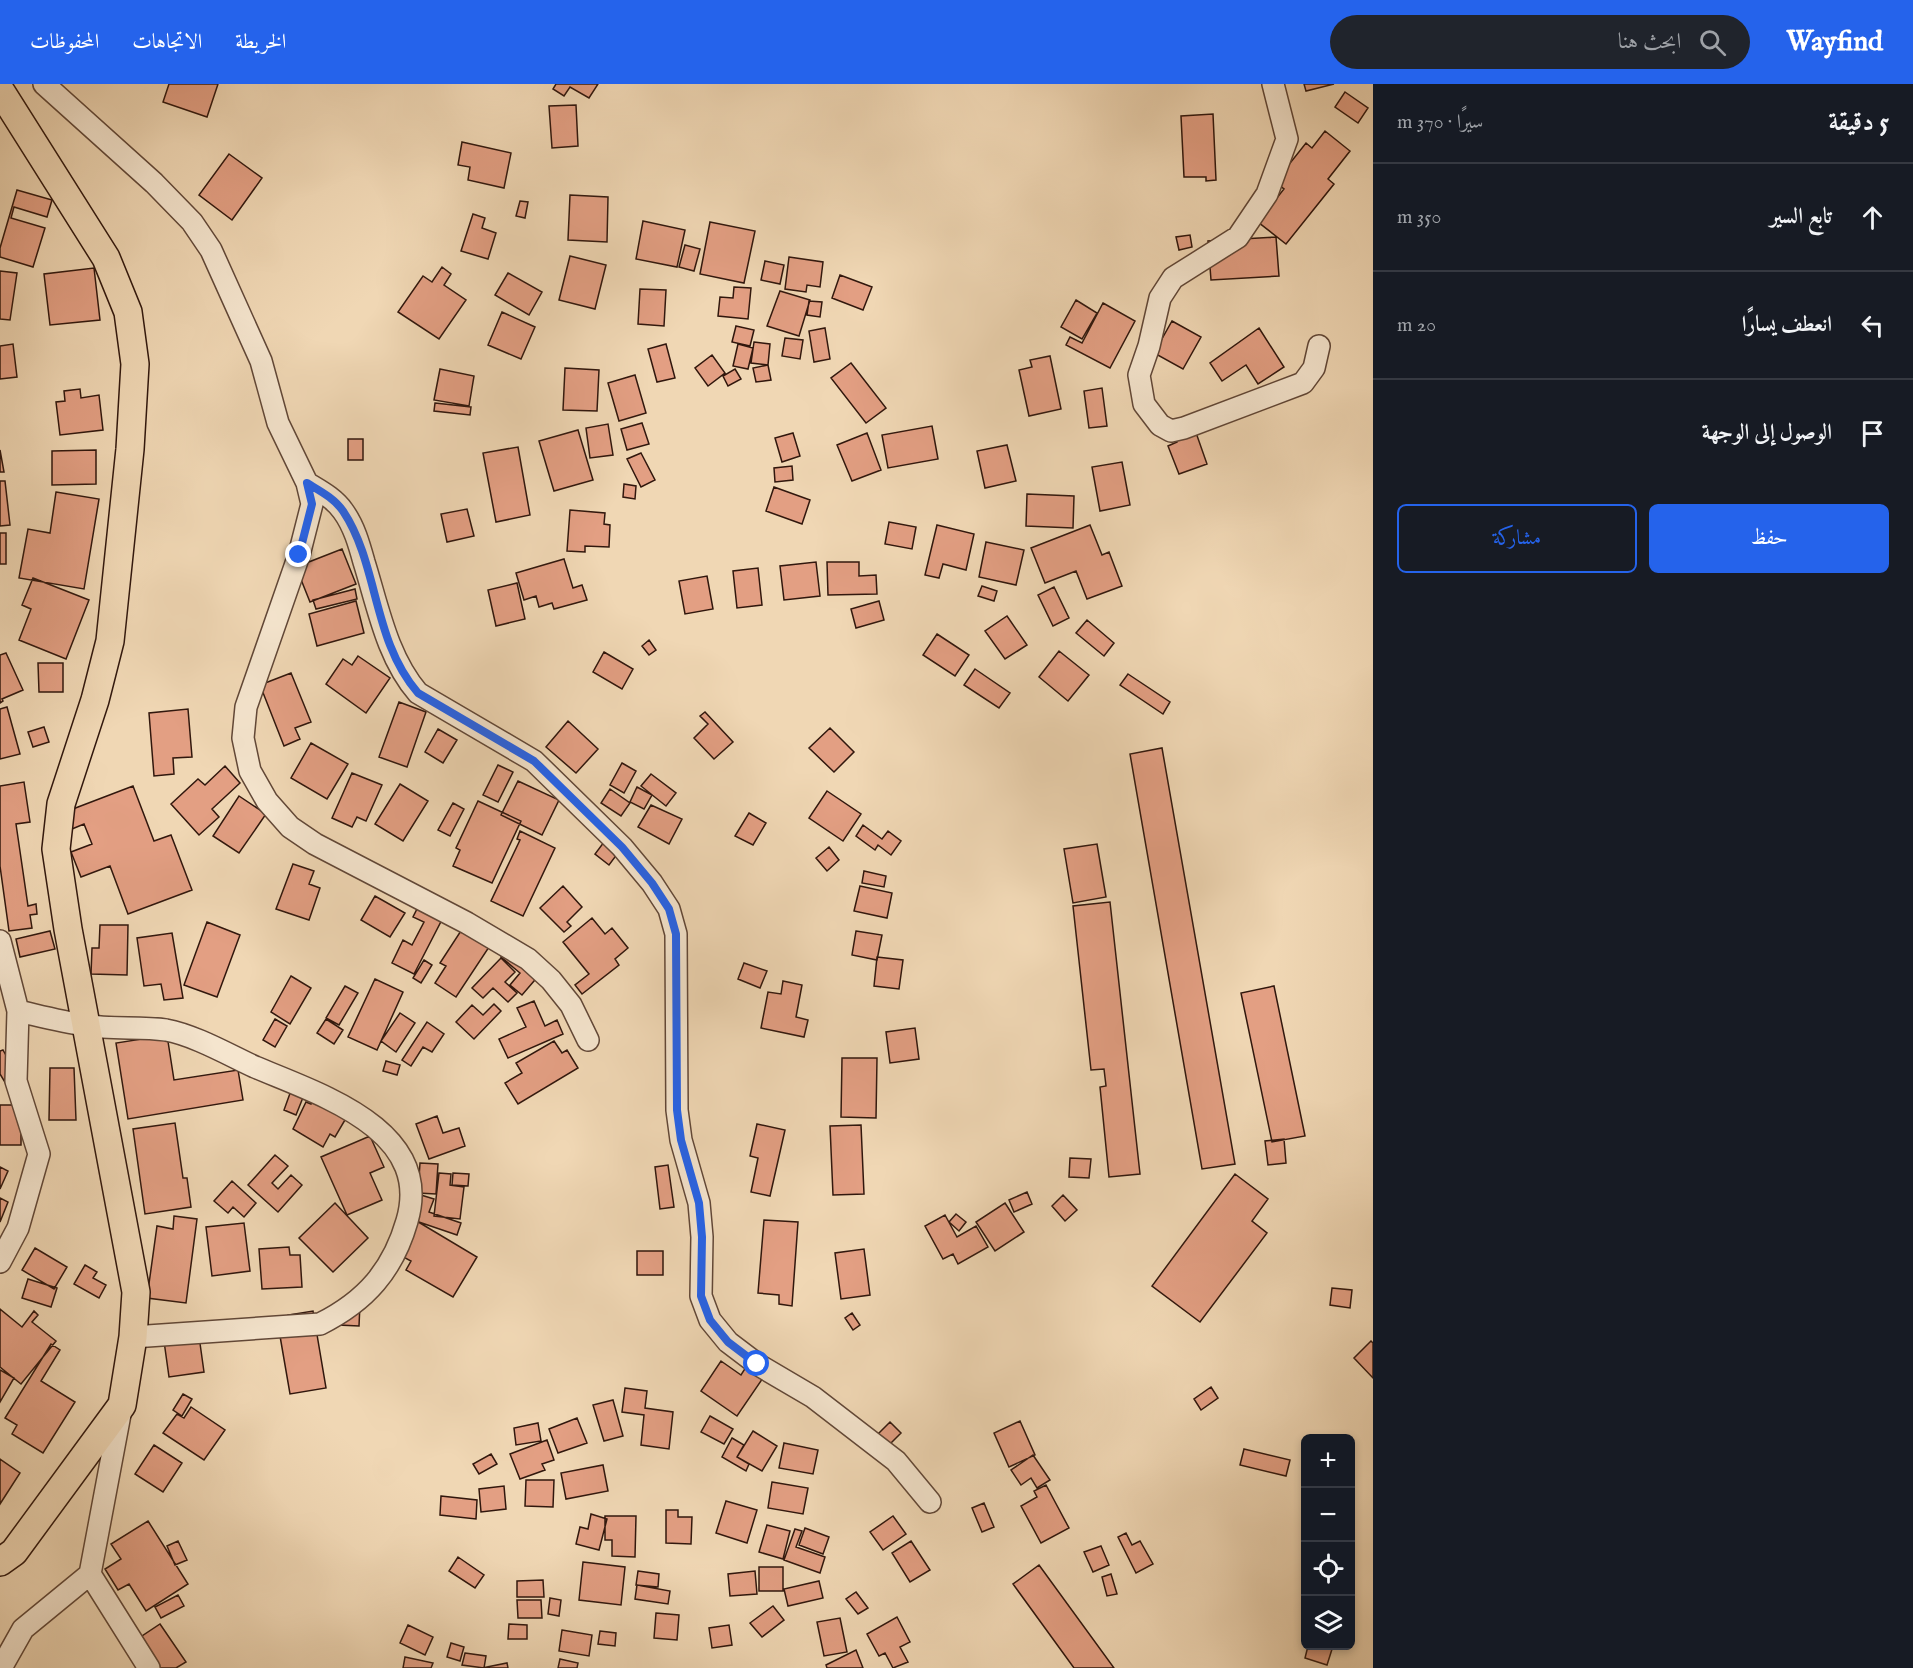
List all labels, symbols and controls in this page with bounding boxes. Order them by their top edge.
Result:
search box [1330,15,1750,69]
text: Wayfind [1786,25,1883,60]
icon: search [1696,26,1729,59]
text: ابحث هنا [1618,28,1681,56]
text: المحفوظات [30,29,99,56]
text: الاتجاهات [132,29,202,56]
text: الخريطة [235,29,286,56]
text: 5 دقيقة [1829,106,1889,139]
text: سيرًا · 370 m [1397,110,1483,135]
icon: ahead [1856,201,1889,234]
text: تابع السير [1770,203,1832,231]
text: 350 m [1397,205,1441,230]
icon: left [1856,309,1889,342]
text: انعطف يسارًا [1742,311,1832,339]
text: 20 m [1397,313,1436,338]
icon: arrive [1856,417,1889,450]
text: الوصول إلى الوجهة [1702,419,1832,447]
button: مشاركة [1397,504,1637,573]
button: حفظ [1649,504,1889,573]
route end [285,541,311,567]
route start [743,1350,769,1376]
map controls [1301,1434,1355,1650]
button: + [1301,1434,1355,1488]
button: − [1301,1488,1355,1542]
button: locate [1301,1542,1355,1596]
button: layers [1301,1596,1355,1650]

